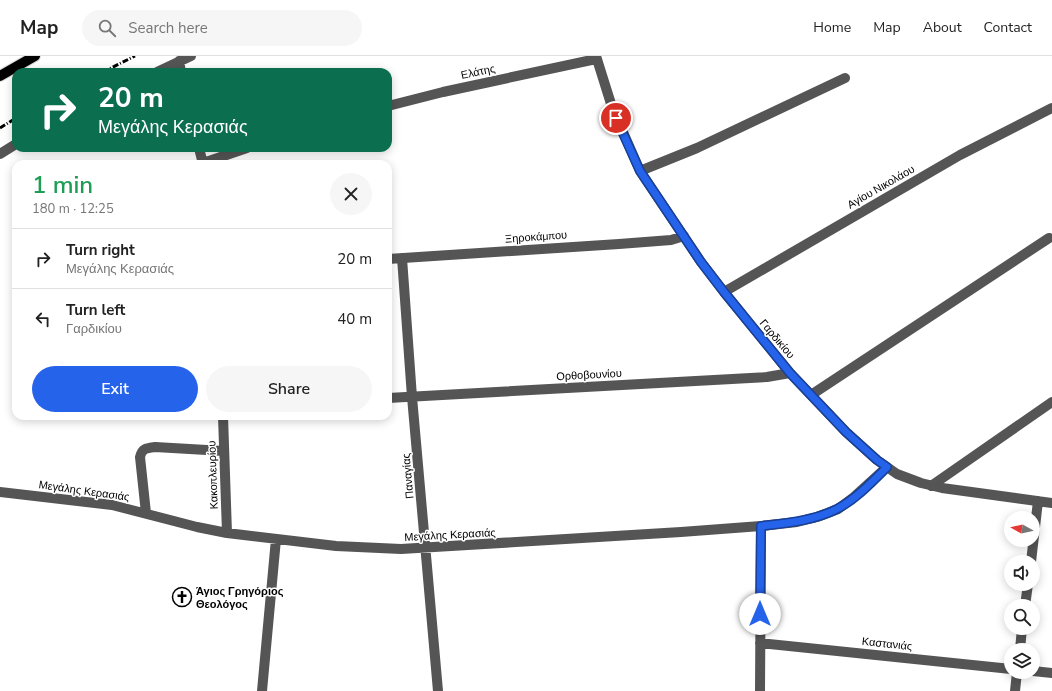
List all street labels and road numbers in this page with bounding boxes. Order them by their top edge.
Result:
street label: Ελάτης [459,61,497,83]
street label: Αγίου Νικολάου [845,162,917,212]
street label: Ξηροκάμπου [504,227,568,247]
street label: Γαρδικίου [756,316,798,362]
street label: Ορθοβουνίου [556,366,622,384]
street label: Κακοπλευρίου [204,440,222,510]
street label: Παναγίας [399,453,417,499]
street label: Μεγάλης Κερασιάς [38,477,130,505]
street label: Μεγάλης Κερασιάς [404,525,496,545]
street label: Καστανιάς [861,634,913,654]

